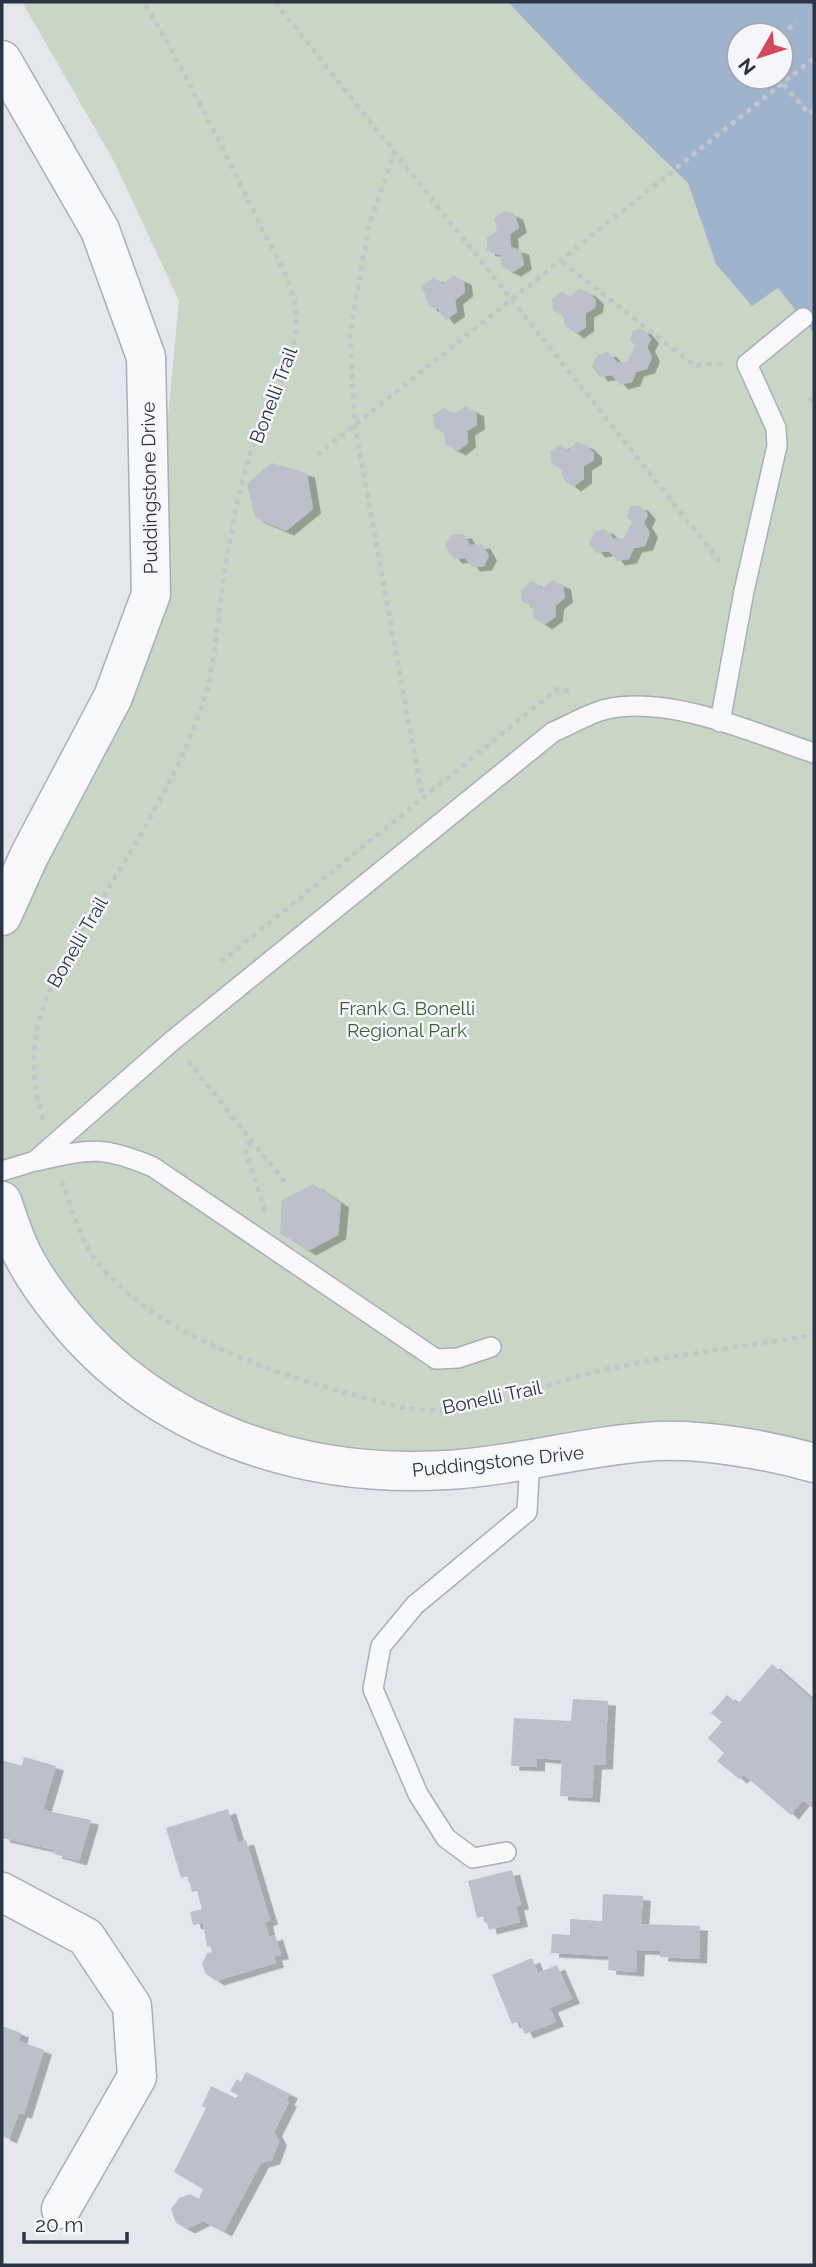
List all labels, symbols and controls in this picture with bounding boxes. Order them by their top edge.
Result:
north arrow [725,21,795,91]
text: N [734,54,760,79]
street label: Bonelli Trail [245,343,302,446]
street label: Puddingstone Drive [136,401,162,575]
street label: Bonelli Trail [42,892,112,991]
park label: Frank G. Bonelli Regional Park [339,997,475,1041]
street label: Bonelli Trail [440,1376,545,1418]
street label: Puddingstone Drive [411,1441,585,1481]
scale bar [24,2200,128,2244]
text: 20 m [35,2212,83,2237]

